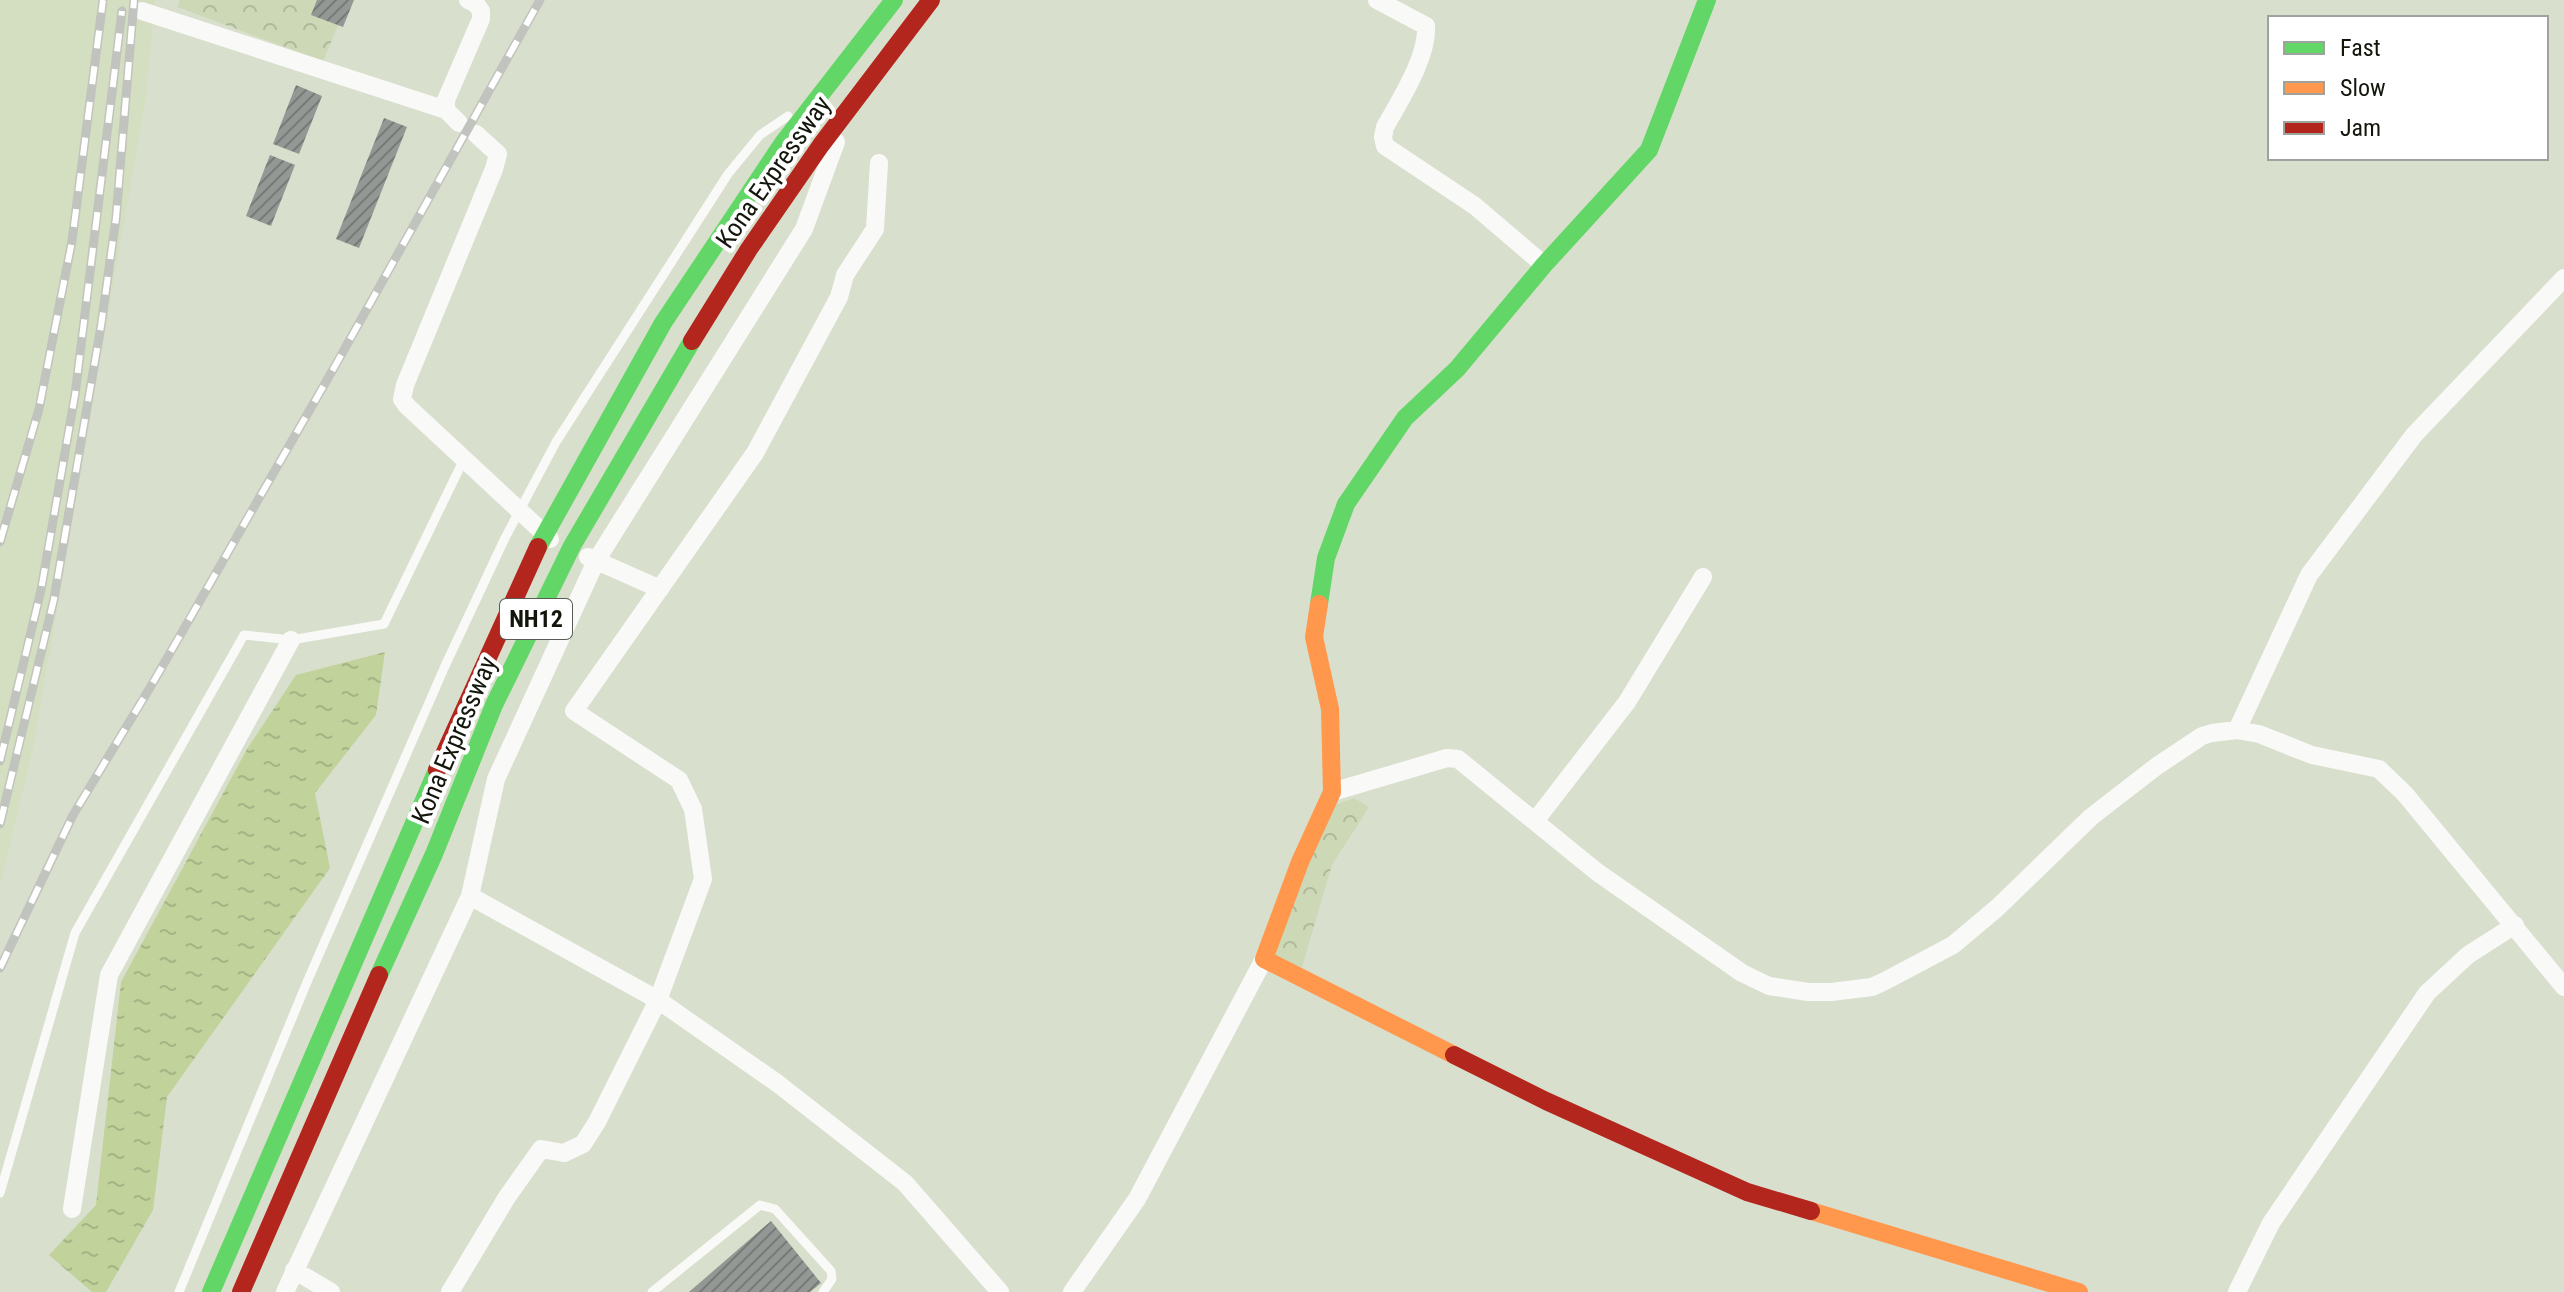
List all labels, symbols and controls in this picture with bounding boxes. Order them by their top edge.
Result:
legend [2268,16,2548,160]
text: Fast [2340,34,2381,62]
text: Slow [2340,74,2386,102]
street label: Kona Expressway [709,90,837,254]
text: Jam [2340,114,2381,142]
road number: NH12 [500,599,572,639]
street label: Kona Expressway [405,652,503,828]

